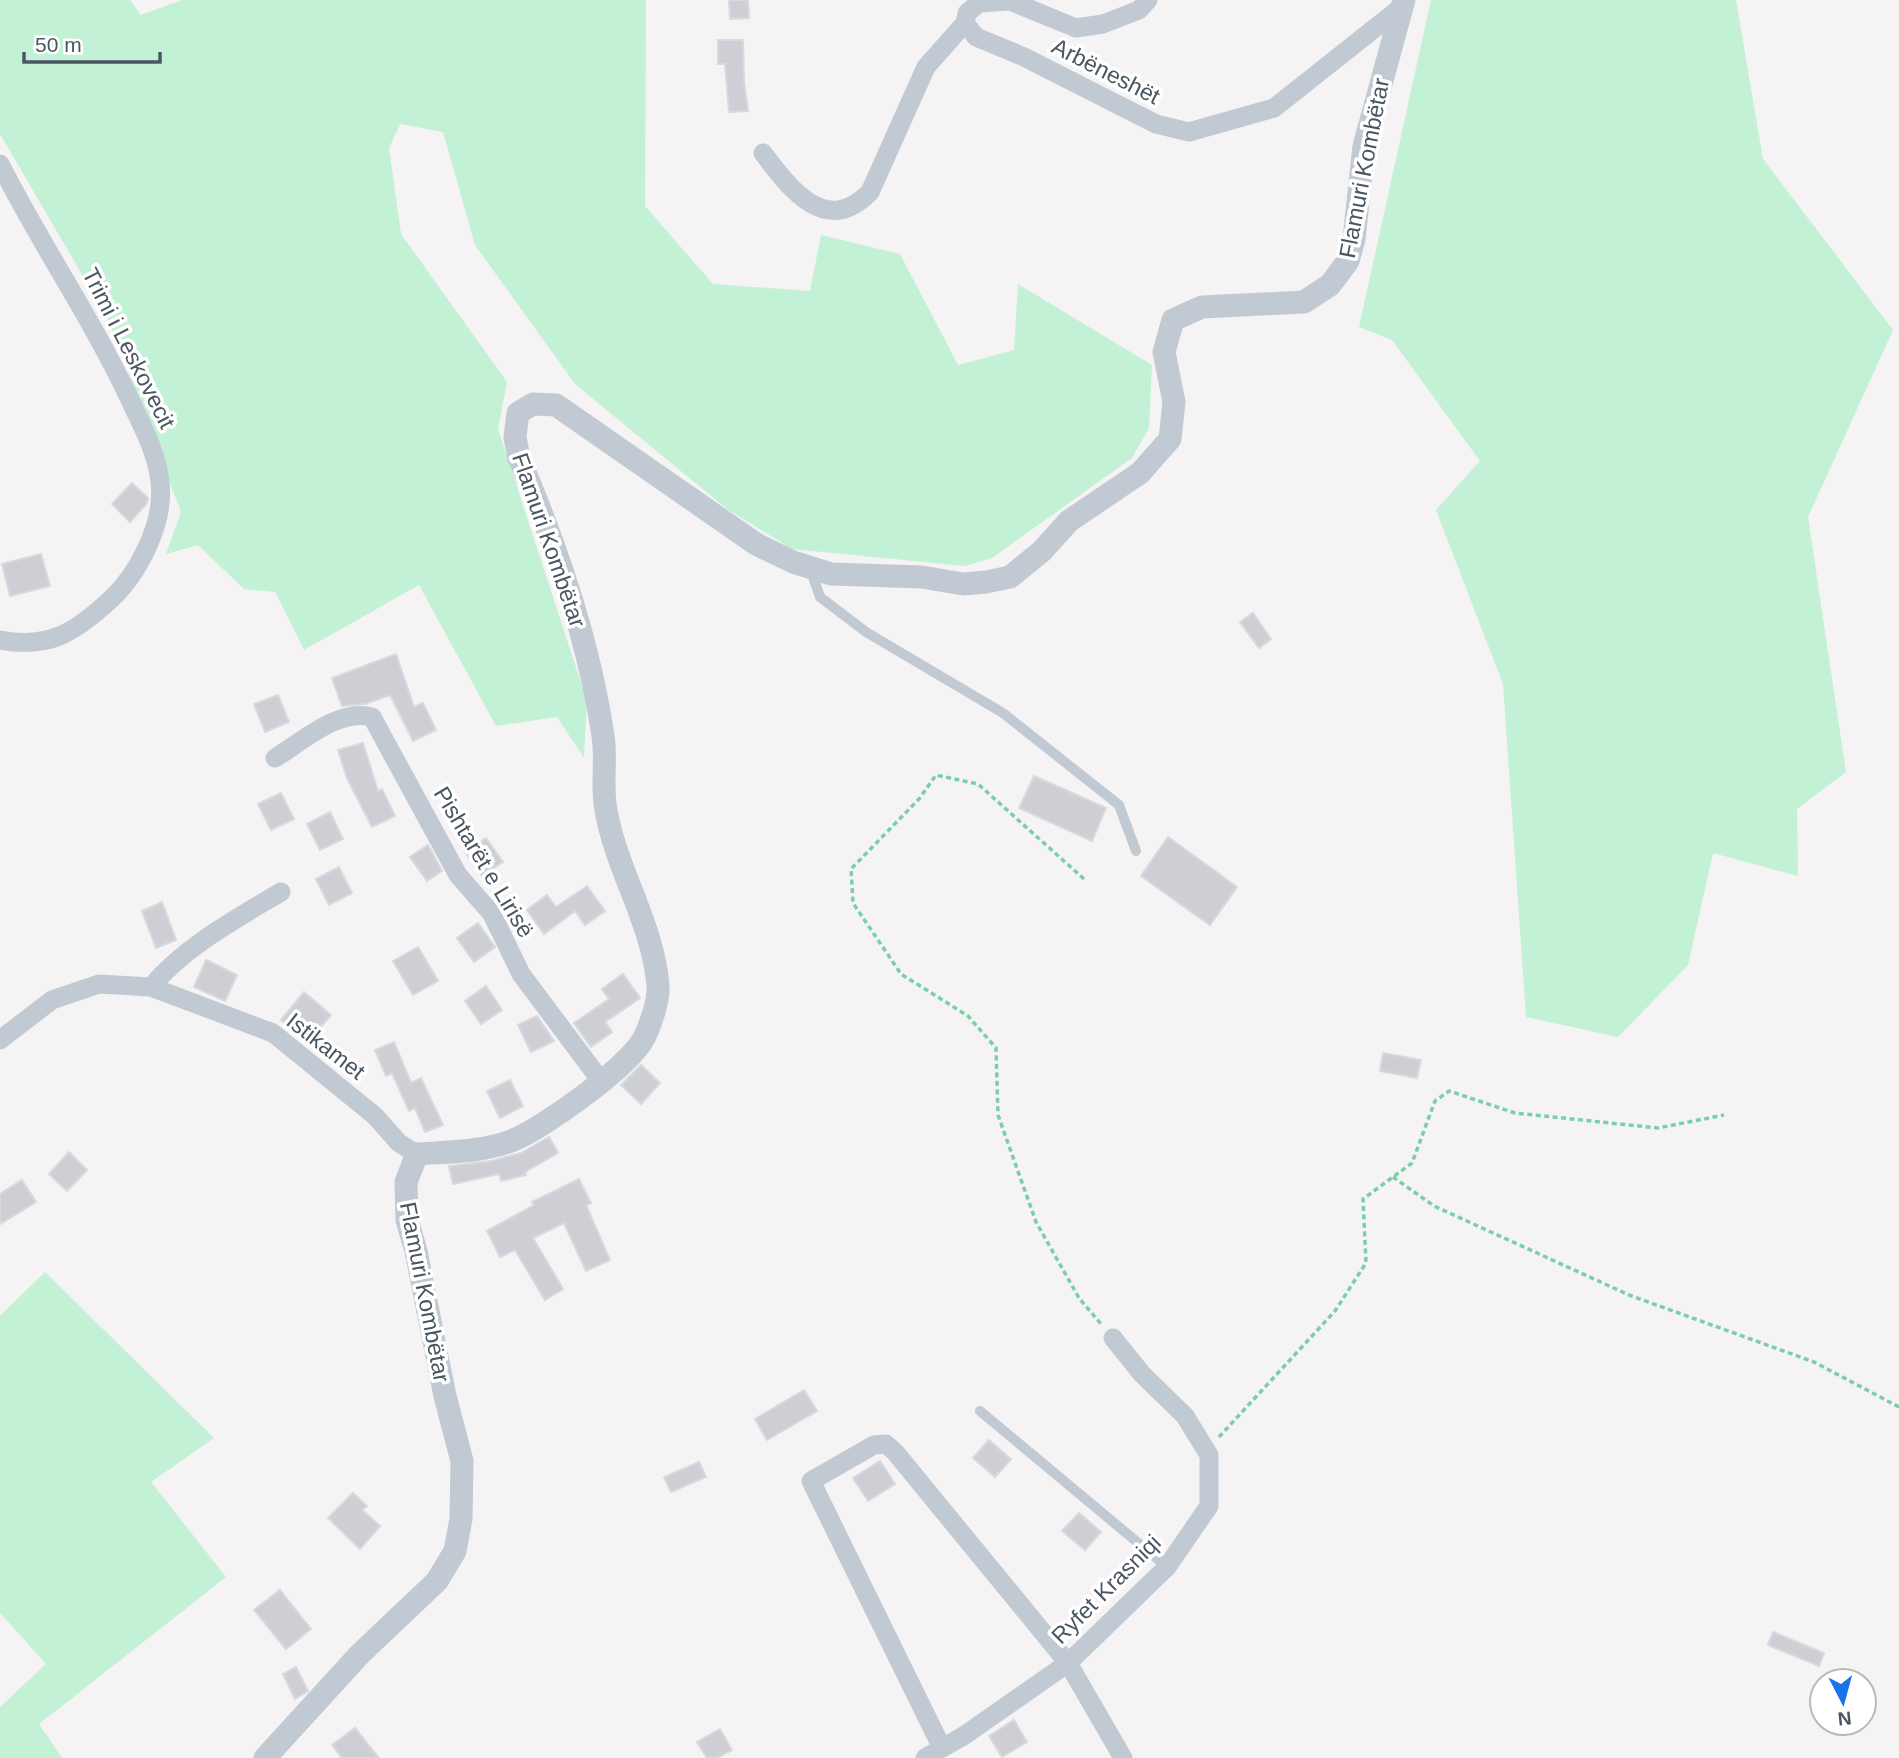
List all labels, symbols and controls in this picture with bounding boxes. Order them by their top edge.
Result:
scale bar [24,21,161,65]
text: 50 m [35,33,82,56]
street label: Arbëneshët [1048,33,1165,110]
street label: Flamuri Kombëtar [1334,75,1394,260]
street label: Trimi i Leskovecit [77,263,181,433]
street label: Flamuri Kombëtar [507,449,591,631]
street label: Pishtarët e Lirisë [429,782,539,942]
street label: Istikamet [282,1007,371,1085]
street label: Flamuri Kombëtar [395,1200,455,1385]
street label: Ryfet Krasniqi [1046,1529,1166,1649]
north arrow [1808,1667,1878,1737]
text: N [1837,1707,1853,1730]

